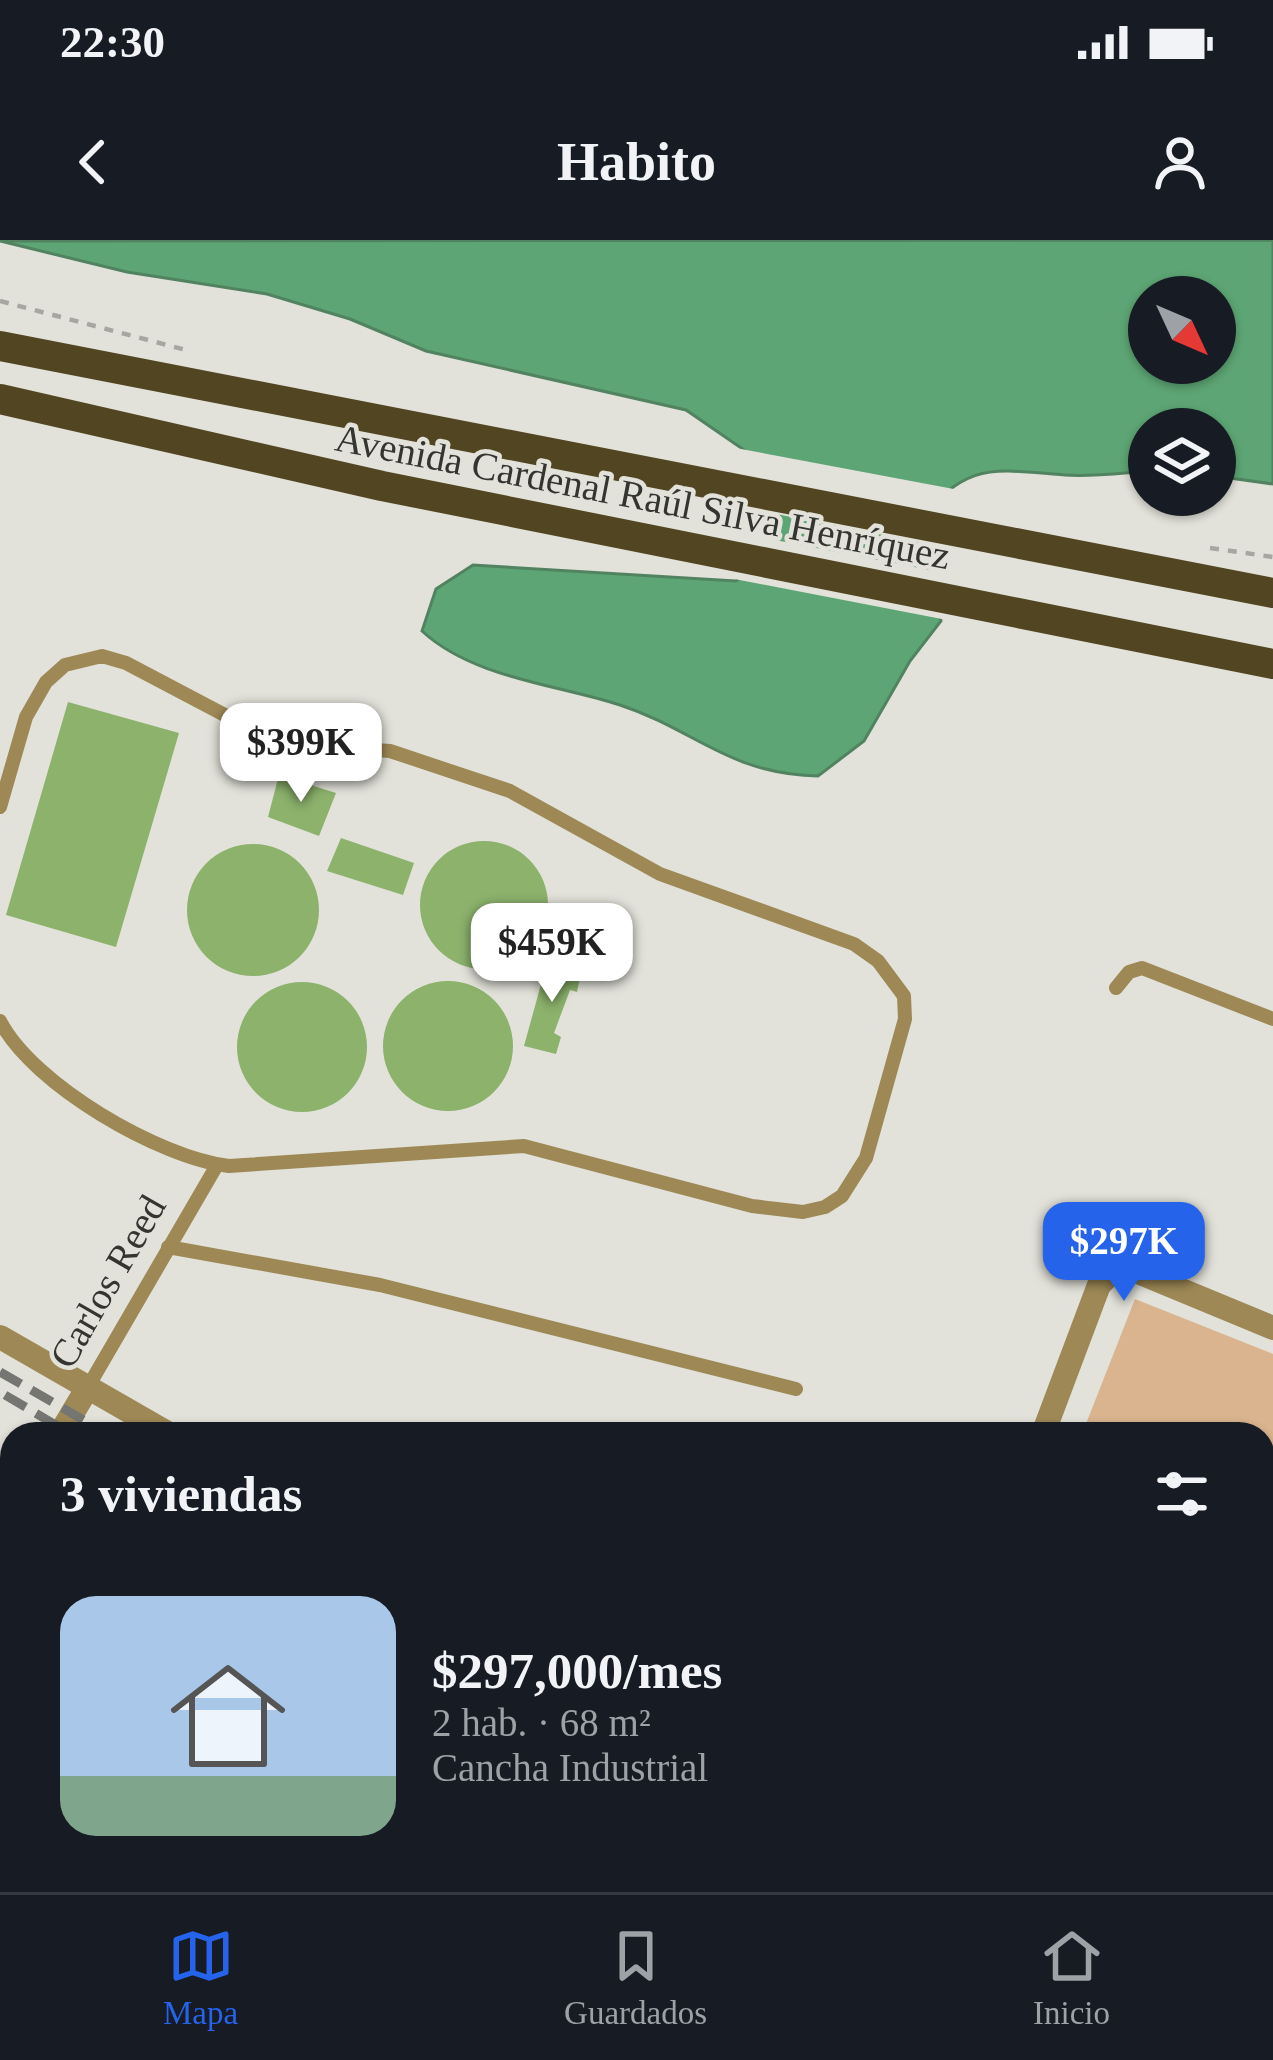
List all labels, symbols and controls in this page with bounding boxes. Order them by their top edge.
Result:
text: 22:30 [60,17,165,67]
icon: back [60,129,126,195]
icon: person [1147,129,1213,195]
text: Habito [557,132,716,192]
north arrow [1128,276,1236,384]
map controls [1128,276,1236,516]
button: layers [1128,408,1236,516]
street label: Avenida Cardenal Raúl Silva Henríquez [332,416,954,578]
pin: $399K [217,703,385,805]
text: $399K [247,720,355,763]
pin: $459K [468,903,636,1005]
text: $459K [498,920,606,963]
street label: Carlos Reed [41,1187,174,1375]
pin: $297K [1040,1202,1208,1304]
text: $297K [1070,1219,1178,1262]
icon: filters [1149,1461,1215,1527]
text: 3 viviendas [60,1466,302,1522]
text: $297,000/mes [432,1643,722,1699]
icon: home [156,1644,300,1788]
text: 2 hab. · 68 m² [432,1701,651,1744]
text: Cancha Industrial [432,1746,708,1789]
tab: Mapa [163,1923,238,2032]
tab: Guardados [564,1923,707,2032]
tab: Inicio [1033,1923,1110,2032]

